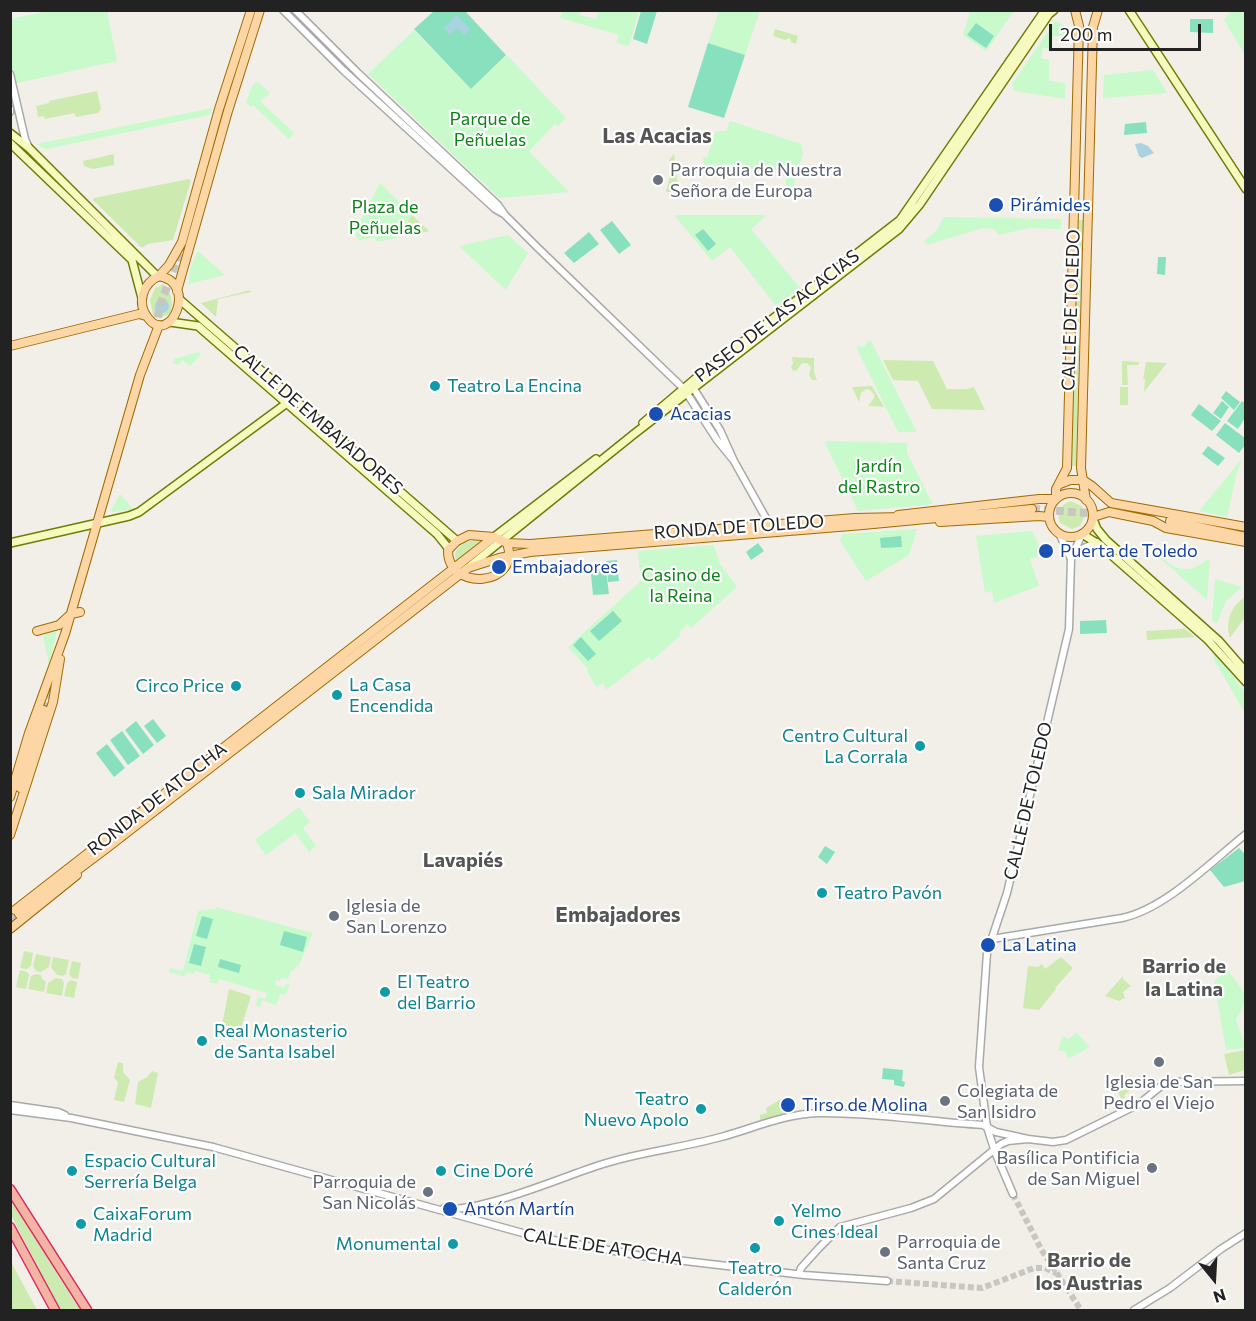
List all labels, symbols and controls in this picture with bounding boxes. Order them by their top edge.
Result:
scale bar [1052,12,1204,50]
text: 200 m [1060,23,1113,45]
park label: Parque de Peñuelas [450,108,530,150]
district label: Las Acacias [602,123,712,149]
place label: Parroquia de Nuestra Señora de Europa [670,159,842,201]
marker: Parroquia de Nuestra Señora de Europa [651,173,665,187]
place label: Pirámides [1010,194,1091,216]
park label: Plaza de Peñuelas [349,196,421,238]
marker: Pirámides [987,196,1005,214]
street label: CALLE DE TOLEDO [1057,229,1085,391]
street label: PASEO DE LAS ACACIAS [690,245,864,387]
street label: CALLE DE EMBAJADORES [229,340,407,500]
place label: Teatro La Encina [447,375,582,397]
marker: Teatro La Encina [428,379,442,393]
place label: Acacias [670,403,731,425]
marker: Acacias [647,405,665,423]
park label: Jardín del Rastro [838,455,920,498]
street label: RONDA DE TOLEDO [653,510,825,544]
place label: Puerta de Toledo [1060,540,1198,562]
marker: Puerta de Toledo [1037,542,1055,560]
place label: Embajadores [512,556,618,578]
marker: Embajadores [490,558,508,576]
park label: Casino de la Reina [642,564,720,606]
place label: La Casa Encendida [349,674,434,716]
place label: Circo Price [136,675,224,697]
marker: Circo Price [229,679,243,693]
marker: La Casa Encendida [330,688,344,702]
street label: CALLE DE TOLEDO [999,720,1057,882]
place label: Centro Cultural La Corrala [782,725,908,768]
street label: RONDA DE ATOCHA [83,738,231,860]
marker: Centro Cultural La Corrala [913,739,927,753]
place label: Sala Mirador [312,782,416,804]
marker: Sala Mirador [293,786,307,800]
district label: Lavapiés [423,848,503,872]
place label: Teatro Pavón [834,882,942,904]
marker: Teatro Pavón [815,886,829,900]
place label: Iglesia de San Lorenzo [346,895,447,938]
district label: Embajadores [555,902,681,928]
marker: Iglesia de San Lorenzo [327,909,341,923]
place label: La Latina [1002,934,1077,956]
marker: La Latina [979,936,997,954]
district label: Barrio de la Latina [1142,954,1226,1001]
place label: El Teatro del Barrio [397,971,476,1014]
marker: El Teatro del Barrio [378,985,392,999]
place label: Real Monasterio de Santa Isabel [214,1020,348,1062]
marker: Real Monasterio de Santa Isabel [195,1034,209,1048]
marker: Iglesia de San Pedro el Viejo [1152,1055,1166,1069]
place label: Iglesia de San Pedro el Viejo [1103,1071,1215,1114]
place label: Colegiata de San Isidro [957,1080,1058,1122]
place label: Teatro Nuevo Apolo [584,1088,689,1130]
place label: Tirso de Molina [802,1094,928,1116]
marker: Colegiata de San Isidro [938,1094,952,1108]
marker: Tirso de Molina [779,1096,797,1114]
marker: Teatro Nuevo Apolo [694,1102,708,1116]
place label: Basílica Pontificia de San Miguel [996,1147,1140,1190]
place label: Espacio Cultural Serrería Belga [84,1150,216,1192]
place label: Cine Doré [453,1160,534,1182]
marker: Basílica Pontificia de San Miguel [1145,1161,1159,1175]
marker: Espacio Cultural Serrería Belga [65,1164,79,1178]
marker: Cine Doré [434,1164,448,1178]
place label: Parroquia de San Nicolás [313,1171,416,1214]
marker: Parroquia de San Nicolás [421,1185,435,1199]
place label: Antón Martín [464,1198,574,1220]
marker: Antón Martín [441,1200,459,1218]
place label: Yelmo Cines Ideal [791,1200,878,1242]
place label: CaixaForum Madrid [93,1203,192,1246]
marker: Yelmo Cines Ideal [772,1214,786,1228]
marker: CaixaForum Madrid [74,1217,88,1231]
street label: CALLE DE ATOCHA [521,1224,685,1270]
place label: Parroquia de Santa Cruz [897,1231,1000,1274]
place label: Monumental [336,1233,441,1255]
marker: Monumental [446,1237,460,1251]
marker: Teatro Calderón [748,1241,762,1255]
marker: Parroquia de Santa Cruz [878,1245,892,1259]
district label: Barrio de los Austrias [1035,1248,1143,1295]
north arrow [1184,1249,1244,1309]
place label: Teatro Calderón [718,1257,792,1300]
text: N [1211,1286,1228,1307]

